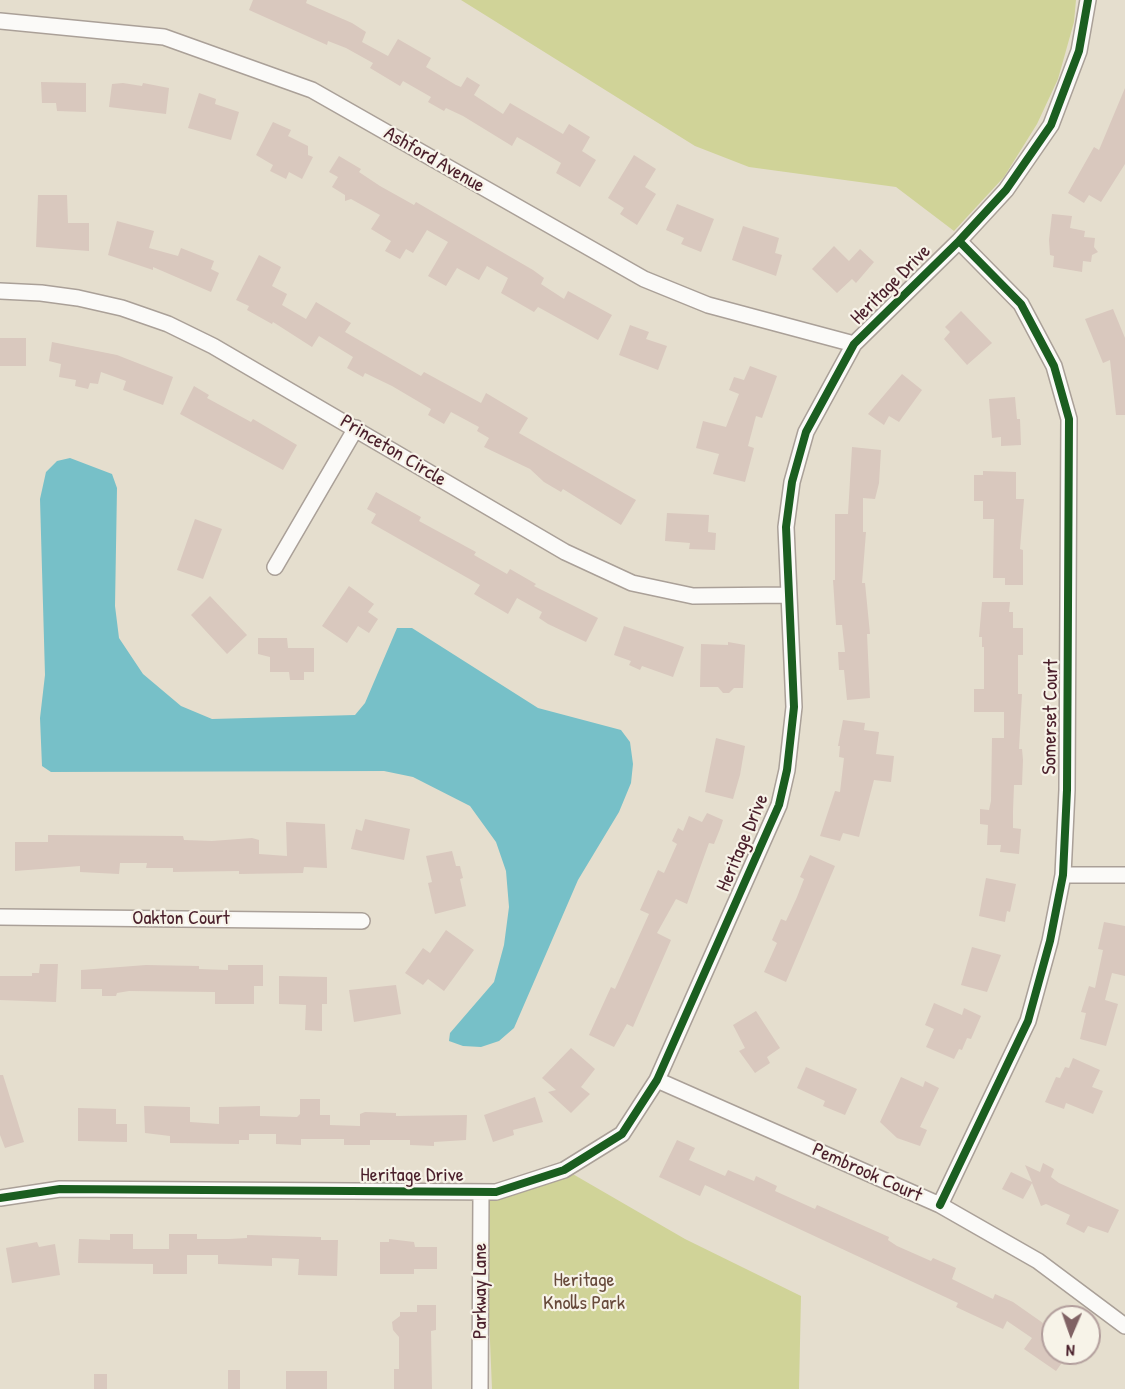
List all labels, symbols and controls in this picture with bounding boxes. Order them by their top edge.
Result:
street label: Ashford Avenue [380,122,488,198]
street label: Heritage Drive [846,240,936,330]
street label: Princeton Circle [336,410,450,492]
street label: Somerset Court [1038,659,1064,775]
street label: Heritage Drive [712,791,774,895]
street label: Oakton Court [132,907,230,931]
street label: Pembrook Court [808,1138,926,1208]
street label: Heritage Drive [360,1164,464,1188]
street label: Parkway Lane [469,1243,493,1339]
park label: Heritage Knolls Park [543,1269,625,1316]
north arrow [1041,1305,1101,1365]
text: N [1066,1340,1075,1362]

